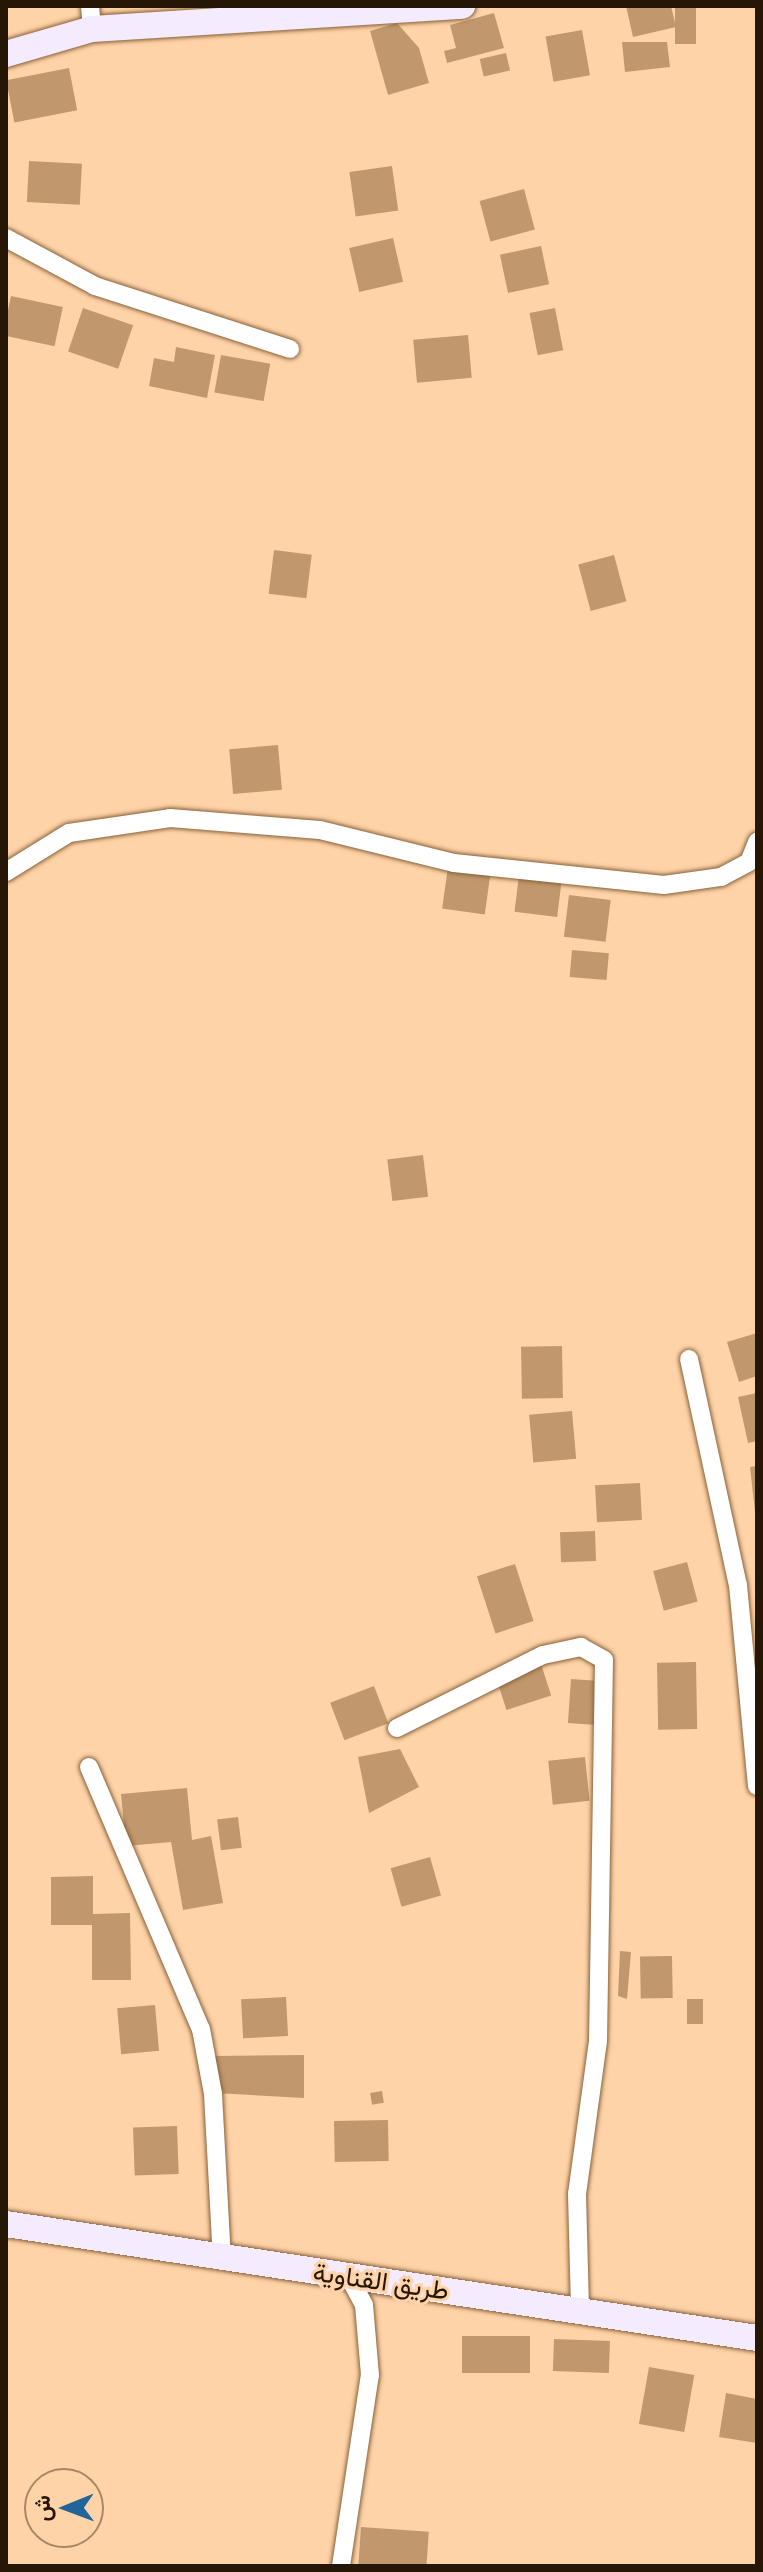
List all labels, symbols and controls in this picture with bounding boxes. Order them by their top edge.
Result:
street label: طريق القناوية [311,2256,451,2306]
north arrow [24,2468,104,2548]
text: ش [28,2495,55,2522]

